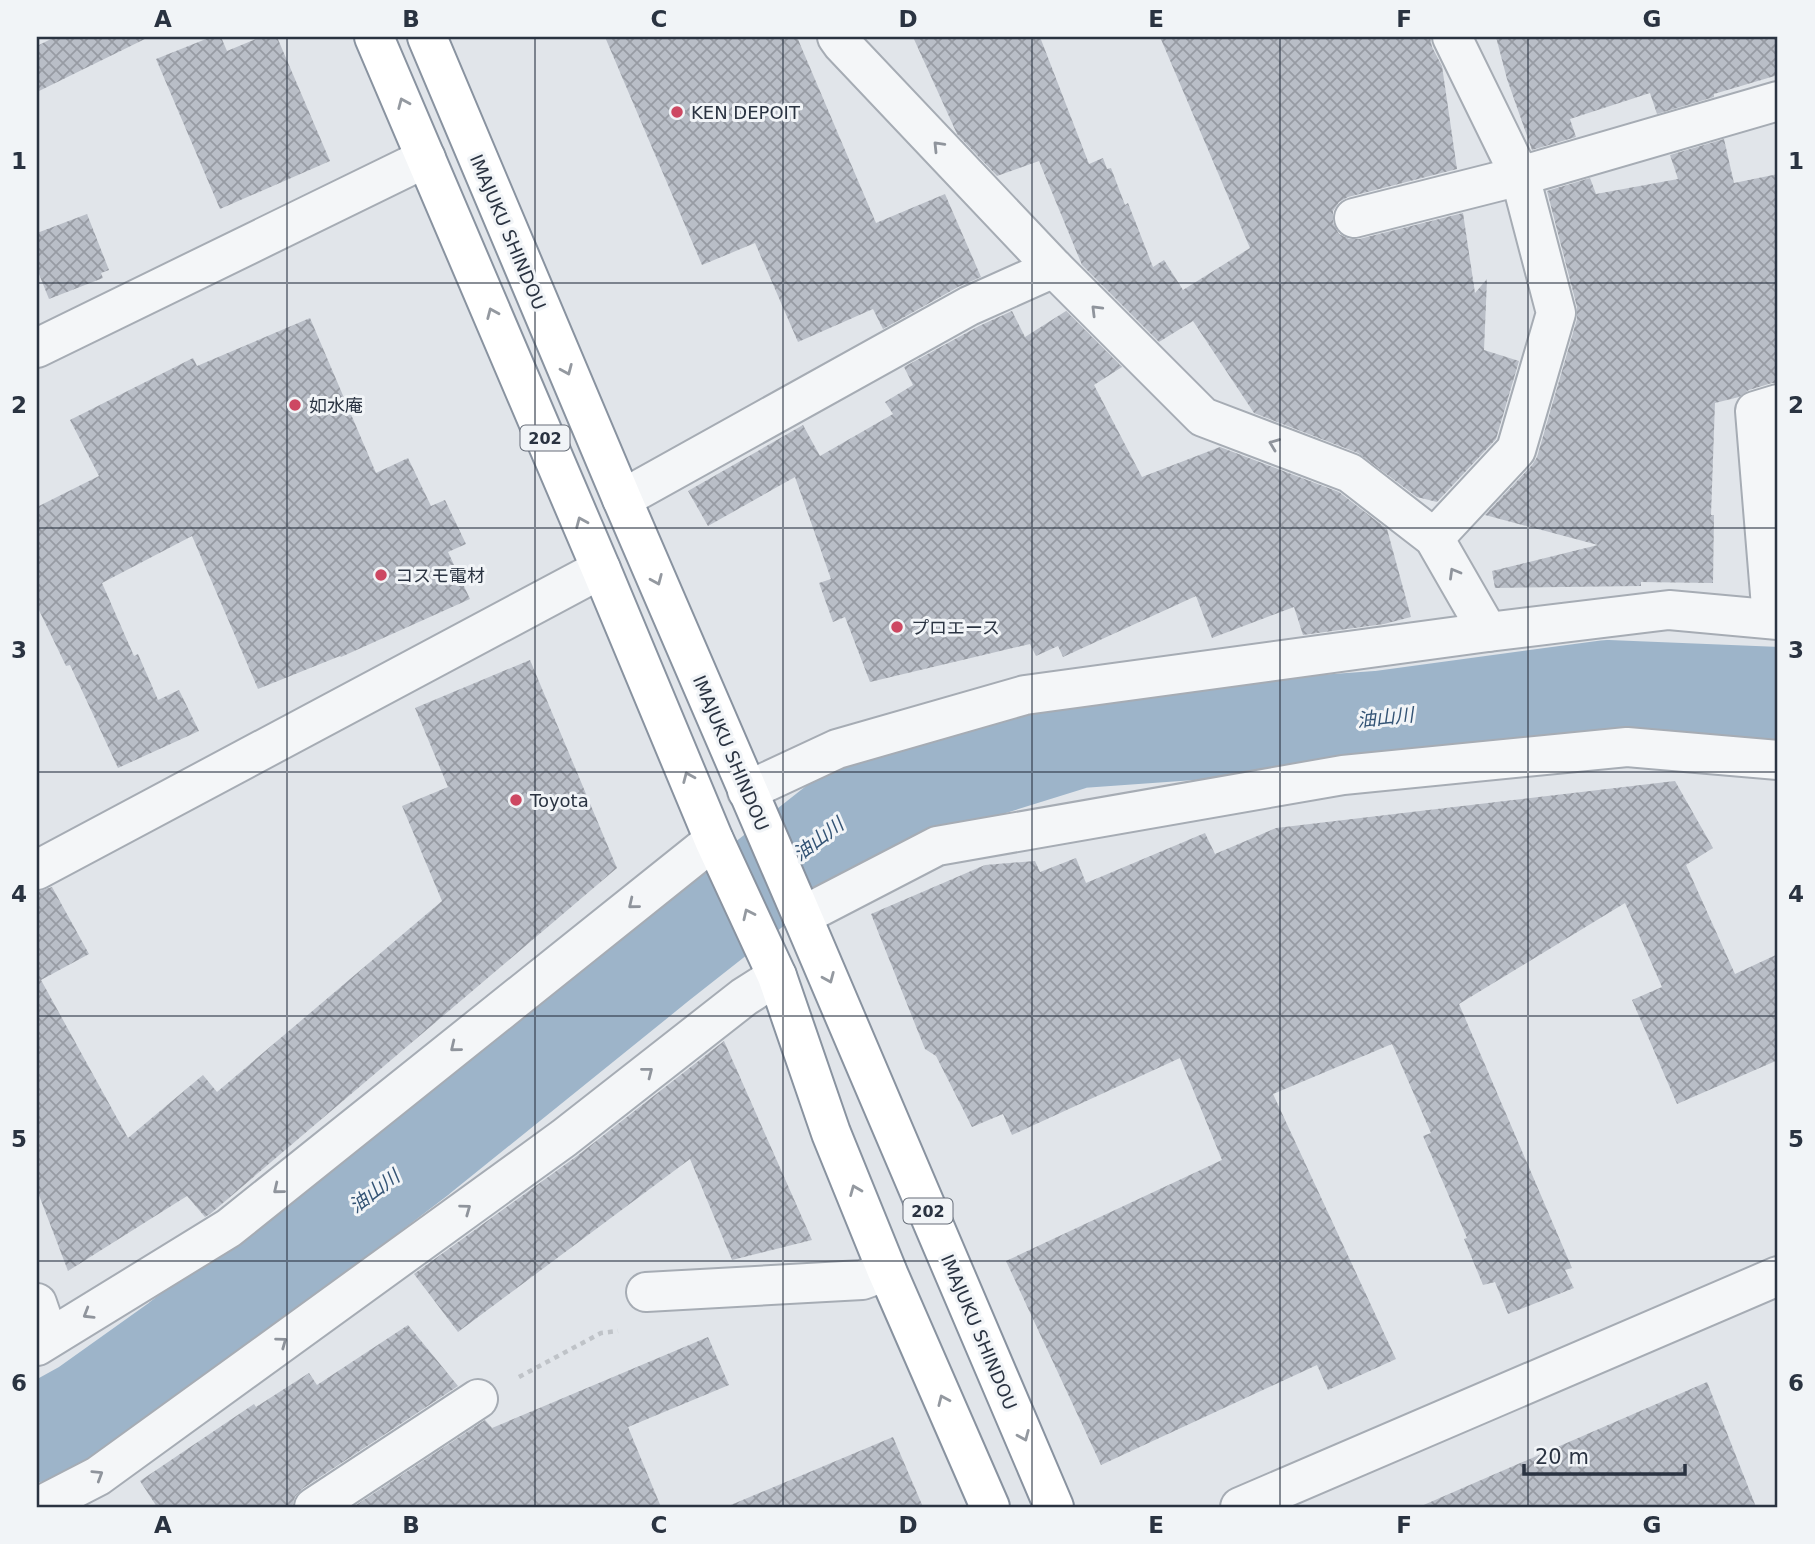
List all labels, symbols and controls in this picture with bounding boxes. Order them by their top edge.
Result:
text: A [154,6,172,32]
text: B [402,6,420,32]
text: C [651,6,667,32]
text: D [898,6,918,32]
text: E [1148,6,1164,32]
text: F [1396,6,1412,32]
text: G [1643,6,1661,32]
one-way arrow [397,98,411,111]
place label: KEN DEPOIT [691,102,801,123]
marker: KEN DEPOIT [669,104,685,120]
one-way arrow [934,141,947,154]
text: 1 [11,148,27,174]
text: 1 [1788,148,1804,174]
street label: IMAJUKU SHINDOU [466,151,550,313]
one-way arrow [1091,305,1104,318]
one-way arrow [486,307,500,320]
one-way arrow [559,364,573,376]
text: 2 [11,392,27,418]
text: 2 [1788,392,1804,418]
place label: 如水庵 [309,395,363,416]
marker: 如水庵 [287,397,303,413]
road number: 202 [520,426,570,450]
one-way arrow [1269,438,1281,452]
one-way arrow [575,517,589,529]
place label: コスモ電材 [395,565,485,586]
marker: コスモ電材 [373,567,389,583]
one-way arrow [1449,567,1462,580]
one-way arrow [649,572,663,585]
place label: プロエース [911,617,1000,638]
marker: プロエース [889,619,905,635]
text: 3 [11,637,27,663]
text: 3 [1788,637,1804,663]
street label: IMAJUKU SHINDOU [689,672,773,834]
water label: 油山川 [1355,703,1416,731]
one-way arrow [682,772,696,784]
place label: Toyota [529,790,589,811]
marker: Toyota [508,792,524,808]
water label: 油山川 [789,812,849,865]
text: 4 [11,881,27,907]
text: 4 [1788,881,1804,907]
one-way arrow [628,896,640,909]
one-way arrow [742,909,756,921]
one-way arrow [821,971,835,984]
one-way arrow [451,1038,463,1051]
one-way arrow [641,1067,653,1080]
text: 5 [11,1126,27,1152]
text: 5 [1788,1126,1804,1152]
water label: 油山川 [345,1164,405,1217]
one-way arrow [273,1181,286,1193]
one-way arrow [849,1185,863,1197]
road number: 202 [904,1198,953,1224]
one-way arrow [459,1204,471,1217]
street label: IMAJUKU SHINDOU [937,1251,1021,1413]
one-way arrow [83,1306,96,1319]
one-way arrow [274,1338,287,1350]
text: 6 [11,1370,27,1396]
text: 6 [1788,1370,1804,1396]
one-way arrow [937,1395,951,1407]
one-way arrow [1015,1429,1029,1441]
scale bar [1524,1432,1686,1476]
text: 20 m [1535,1445,1589,1469]
one-way arrow [90,1470,103,1483]
text: A [154,1512,172,1538]
text: B [402,1512,420,1538]
text: C [651,1512,667,1538]
text: D [898,1512,918,1538]
text: E [1148,1512,1164,1538]
text: F [1396,1512,1412,1538]
text: G [1643,1512,1661,1538]

